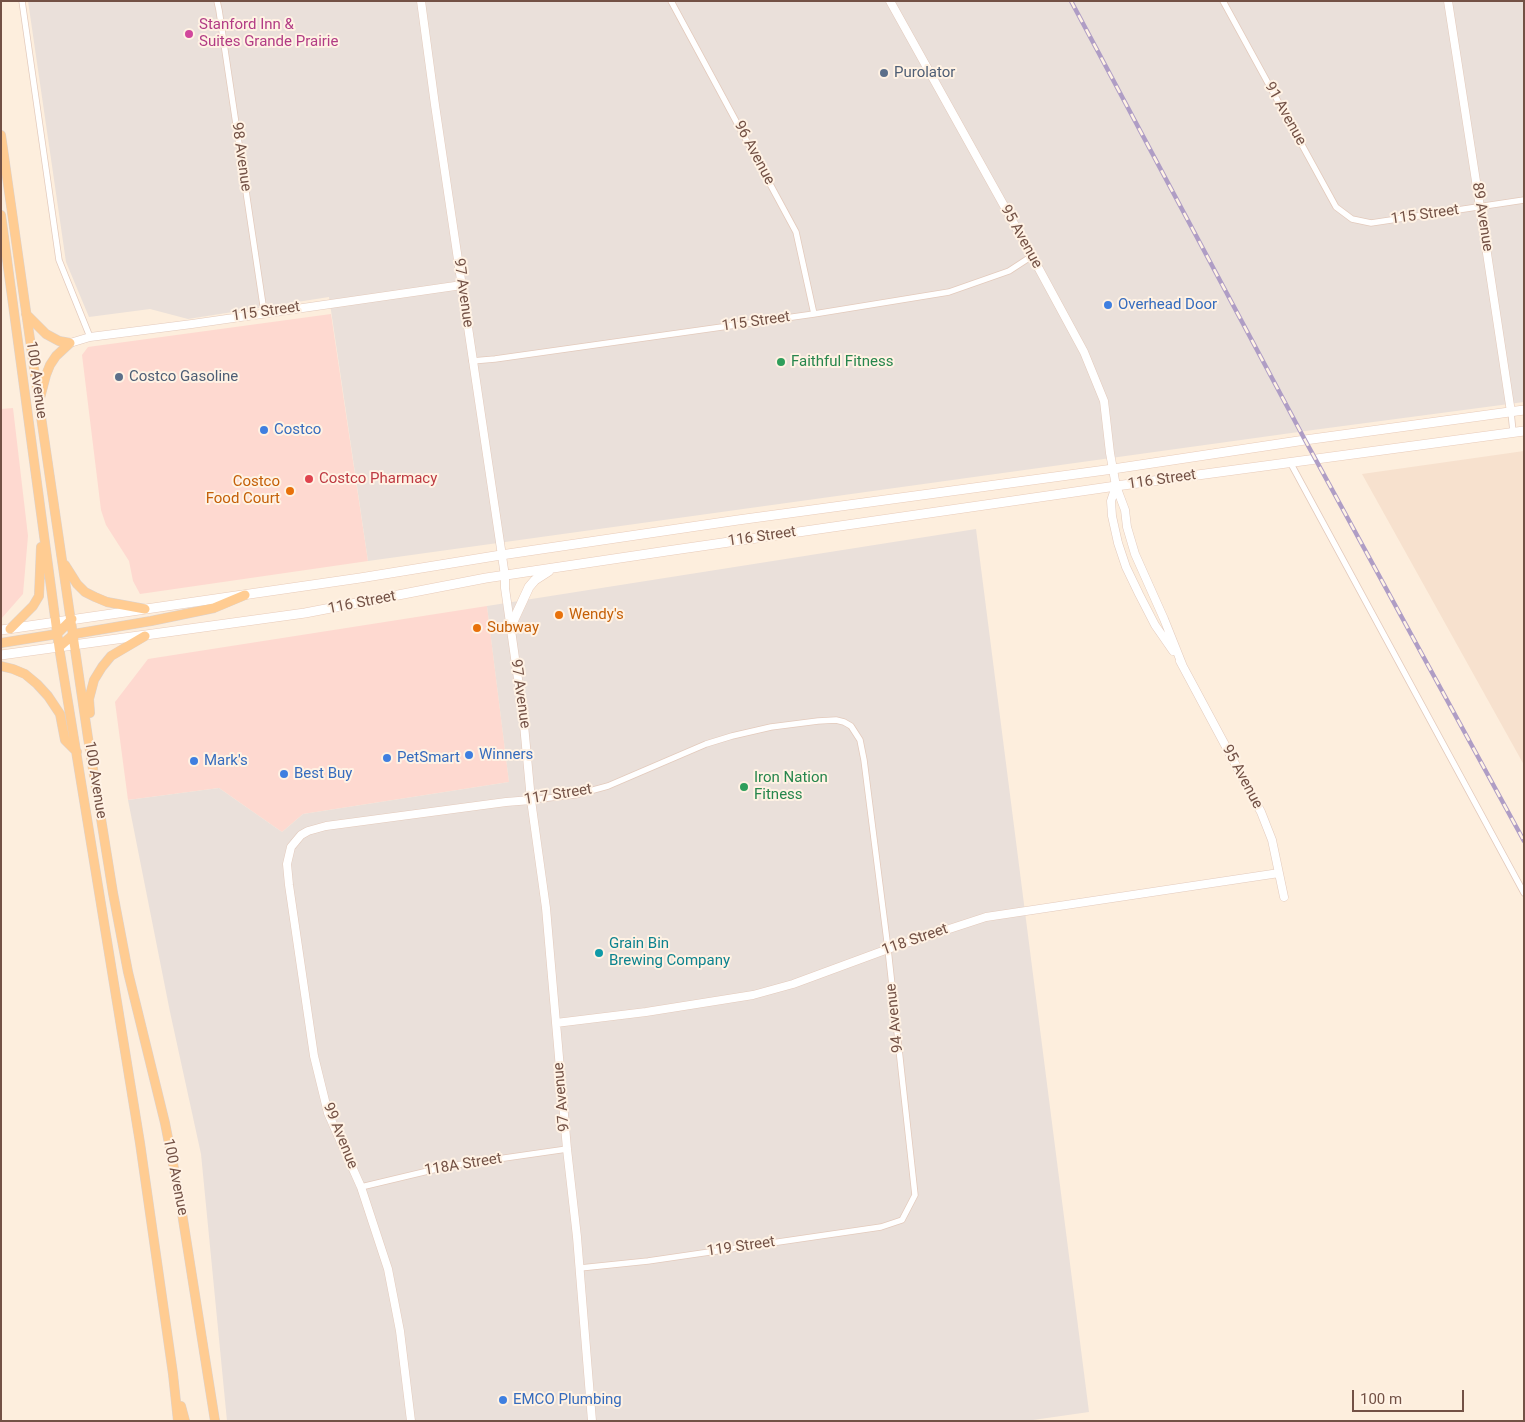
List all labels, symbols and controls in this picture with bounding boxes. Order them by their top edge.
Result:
place label: Stanford Inn & Suites Grande Prairie [199,16,338,51]
marker: Stanford Inn & Suites Grande Prairie [183,28,195,40]
place label: Purolator [894,64,955,82]
marker: Purolator [878,67,890,79]
street label: 91 Avenue [1260,79,1310,149]
street label: 96 Avenue [730,118,778,188]
street label: 98 Avenue [227,121,255,193]
street label: 89 Avenue [1468,181,1496,253]
street label: 115 Street [1390,201,1460,229]
street label: 95 Avenue [996,202,1046,272]
street label: 97 Avenue [449,257,477,329]
place label: Overhead Door [1118,296,1217,314]
street label: 115 Street [231,298,301,326]
marker: Overhead Door [1102,299,1114,311]
street label: 115 Street [721,308,791,336]
street label: 100 Avenue [22,340,50,420]
place label: Faithful Fitness [791,353,893,371]
marker: Faithful Fitness [775,356,787,368]
place label: Costco Gasoline [129,368,238,386]
marker: Costco Gasoline [113,371,125,383]
place label: Costco [274,421,321,439]
marker: Costco [258,424,270,436]
street label: 116 Street [1127,466,1197,494]
place label: Costco Pharmacy [319,470,437,488]
place label: Costco Food Court [206,473,280,508]
marker: Costco Pharmacy [303,473,315,485]
marker: Costco Food Court [284,485,296,497]
street label: 116 Street [727,523,797,551]
street label: 116 Street [327,588,397,618]
place label: Wendy's [569,606,624,624]
marker: Wendy's [553,609,565,621]
place label: Subway [487,619,539,637]
marker: Subway [471,622,483,634]
street label: 97 Avenue [506,658,534,730]
street label: 100 Avenue [80,740,110,820]
street label: 95 Avenue [1218,742,1266,812]
place label: Winners [479,746,533,764]
place label: PetSmart [397,749,460,767]
marker: Winners [463,749,475,761]
place label: Mark's [204,752,248,770]
marker: PetSmart [381,752,393,764]
marker: Mark's [188,755,200,767]
place label: Best Buy [294,765,352,783]
marker: Best Buy [278,768,290,780]
place label: Iron Nation Fitness [754,769,828,804]
street label: 117 Street [523,781,593,809]
marker: Iron Nation Fitness [738,781,750,793]
street label: 118 Street [880,920,950,960]
place label: Grain Bin Brewing Company [609,935,730,970]
marker: Grain Bin Brewing Company [593,947,605,959]
street label: 94 Avenue [882,982,908,1054]
street label: 97 Avenue [550,1062,574,1132]
street label: 99 Avenue [319,1100,361,1172]
street label: 100 Avenue [159,1137,191,1217]
street label: 118A Street [423,1150,503,1180]
street label: 119 Street [706,1233,776,1261]
scale bar [1355,1380,1468,1412]
text: 100 m [1360,1390,1402,1408]
place label: EMCO Plumbing [513,1391,622,1409]
marker: EMCO Plumbing [497,1394,509,1406]

